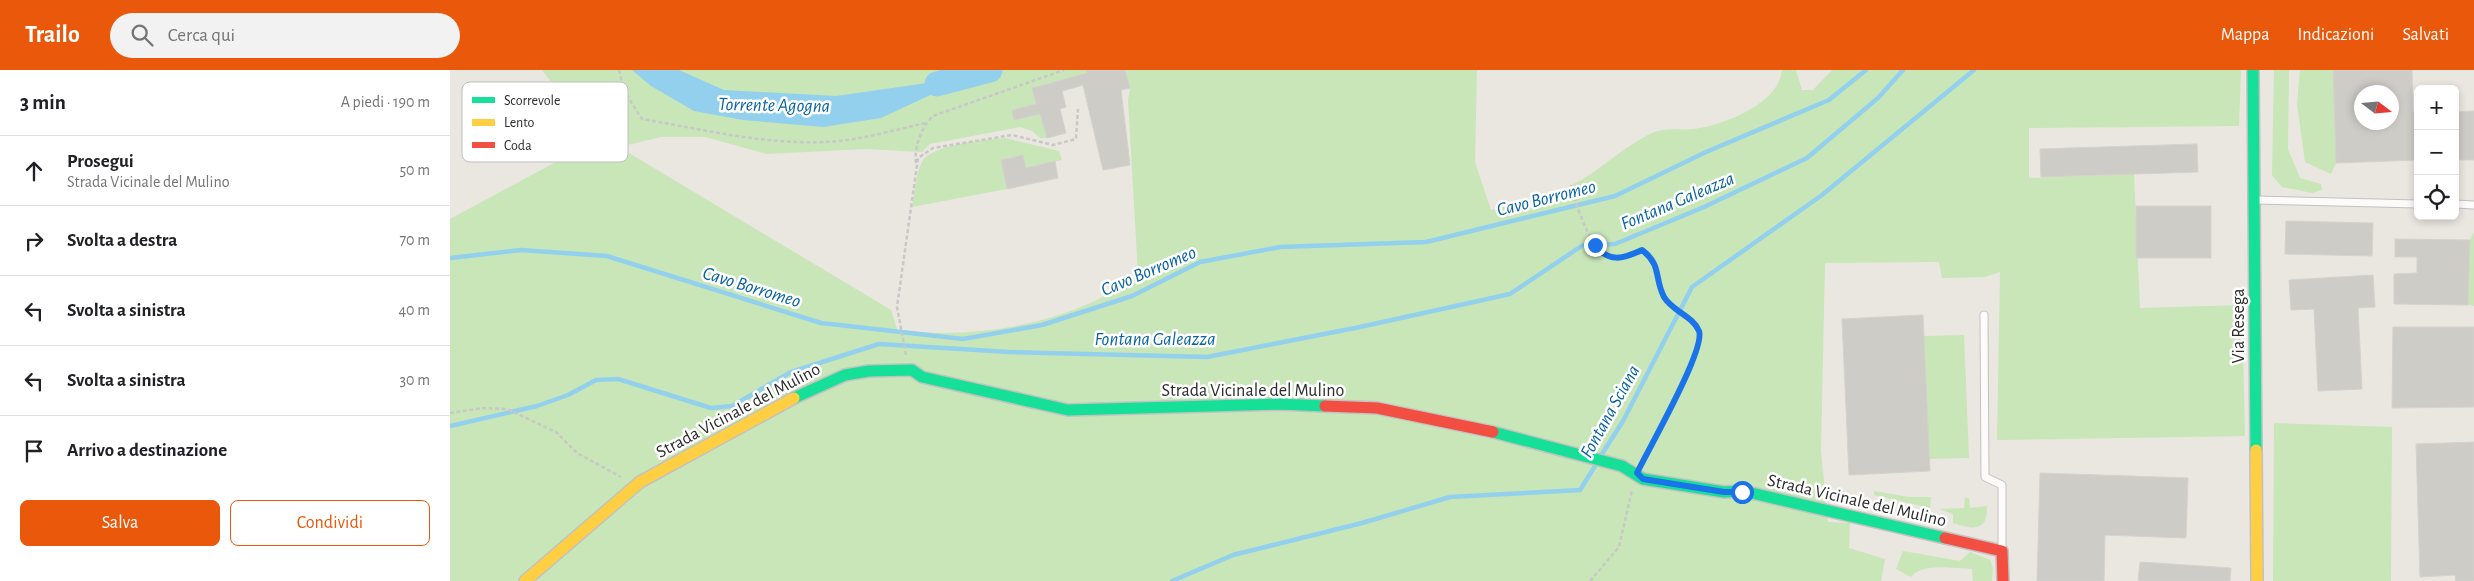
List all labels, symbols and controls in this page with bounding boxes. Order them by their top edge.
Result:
search box [110,13,460,58]
icon: search [128,21,156,49]
text: Trailo [25,23,80,47]
text: Cerca qui [168,26,235,45]
text: Mappa [2221,26,2270,44]
text: Indicazioni [2298,26,2374,44]
text: Salvati [2402,26,2449,44]
legend [462,82,628,162]
north arrow [2354,85,2399,130]
map controls [2414,85,2459,220]
button: + [2414,85,2459,130]
text: 3 min [20,92,66,113]
text: A piedi · 190 m [341,94,430,110]
text: Scorrevole [504,94,560,108]
water label: Torrente Agogna [718,95,830,116]
text: Lento [504,116,535,130]
button: − [2414,130,2459,175]
text: Coda [504,139,532,153]
text: Prosegui [67,152,134,171]
icon: ahead [20,157,48,185]
text: 50 m [399,162,430,178]
water label: Fontana Galeazza [1618,169,1737,234]
text: Strada Vicinale del Mulino [67,174,230,190]
button: locate [2414,175,2459,220]
water label: Cavo Borromeo [1495,177,1598,220]
icon: right [20,227,48,255]
text: Svolta a destra [67,231,177,250]
text: 70 m [399,232,430,248]
route end [1584,234,1607,257]
water label: Cavo Borromeo [1098,243,1199,300]
water label: Cavo Borromeo [700,264,803,311]
street label: Via Resega [2230,288,2248,364]
icon: left [20,297,48,325]
text: Svolta a sinistra [67,301,186,320]
text: 40 m [398,302,430,318]
water label: Fontana Galeazza [1094,330,1216,349]
street label: Strada Vicinale del Mulino [654,360,824,462]
water label: Fontana Sciana [1577,362,1643,461]
icon: left [20,367,48,395]
text: Svolta a sinistra [67,371,186,390]
text: 30 m [400,372,430,388]
street label: Strada Vicinale del Mulino [1162,382,1345,400]
icon: arrive [20,437,48,465]
text: Arrivo a destinazione [67,441,227,460]
street label: Strada Vicinale del Mulino [1766,472,1948,530]
route start [1731,481,1754,504]
button: Salva [20,500,220,546]
button: Condividi [230,500,430,546]

